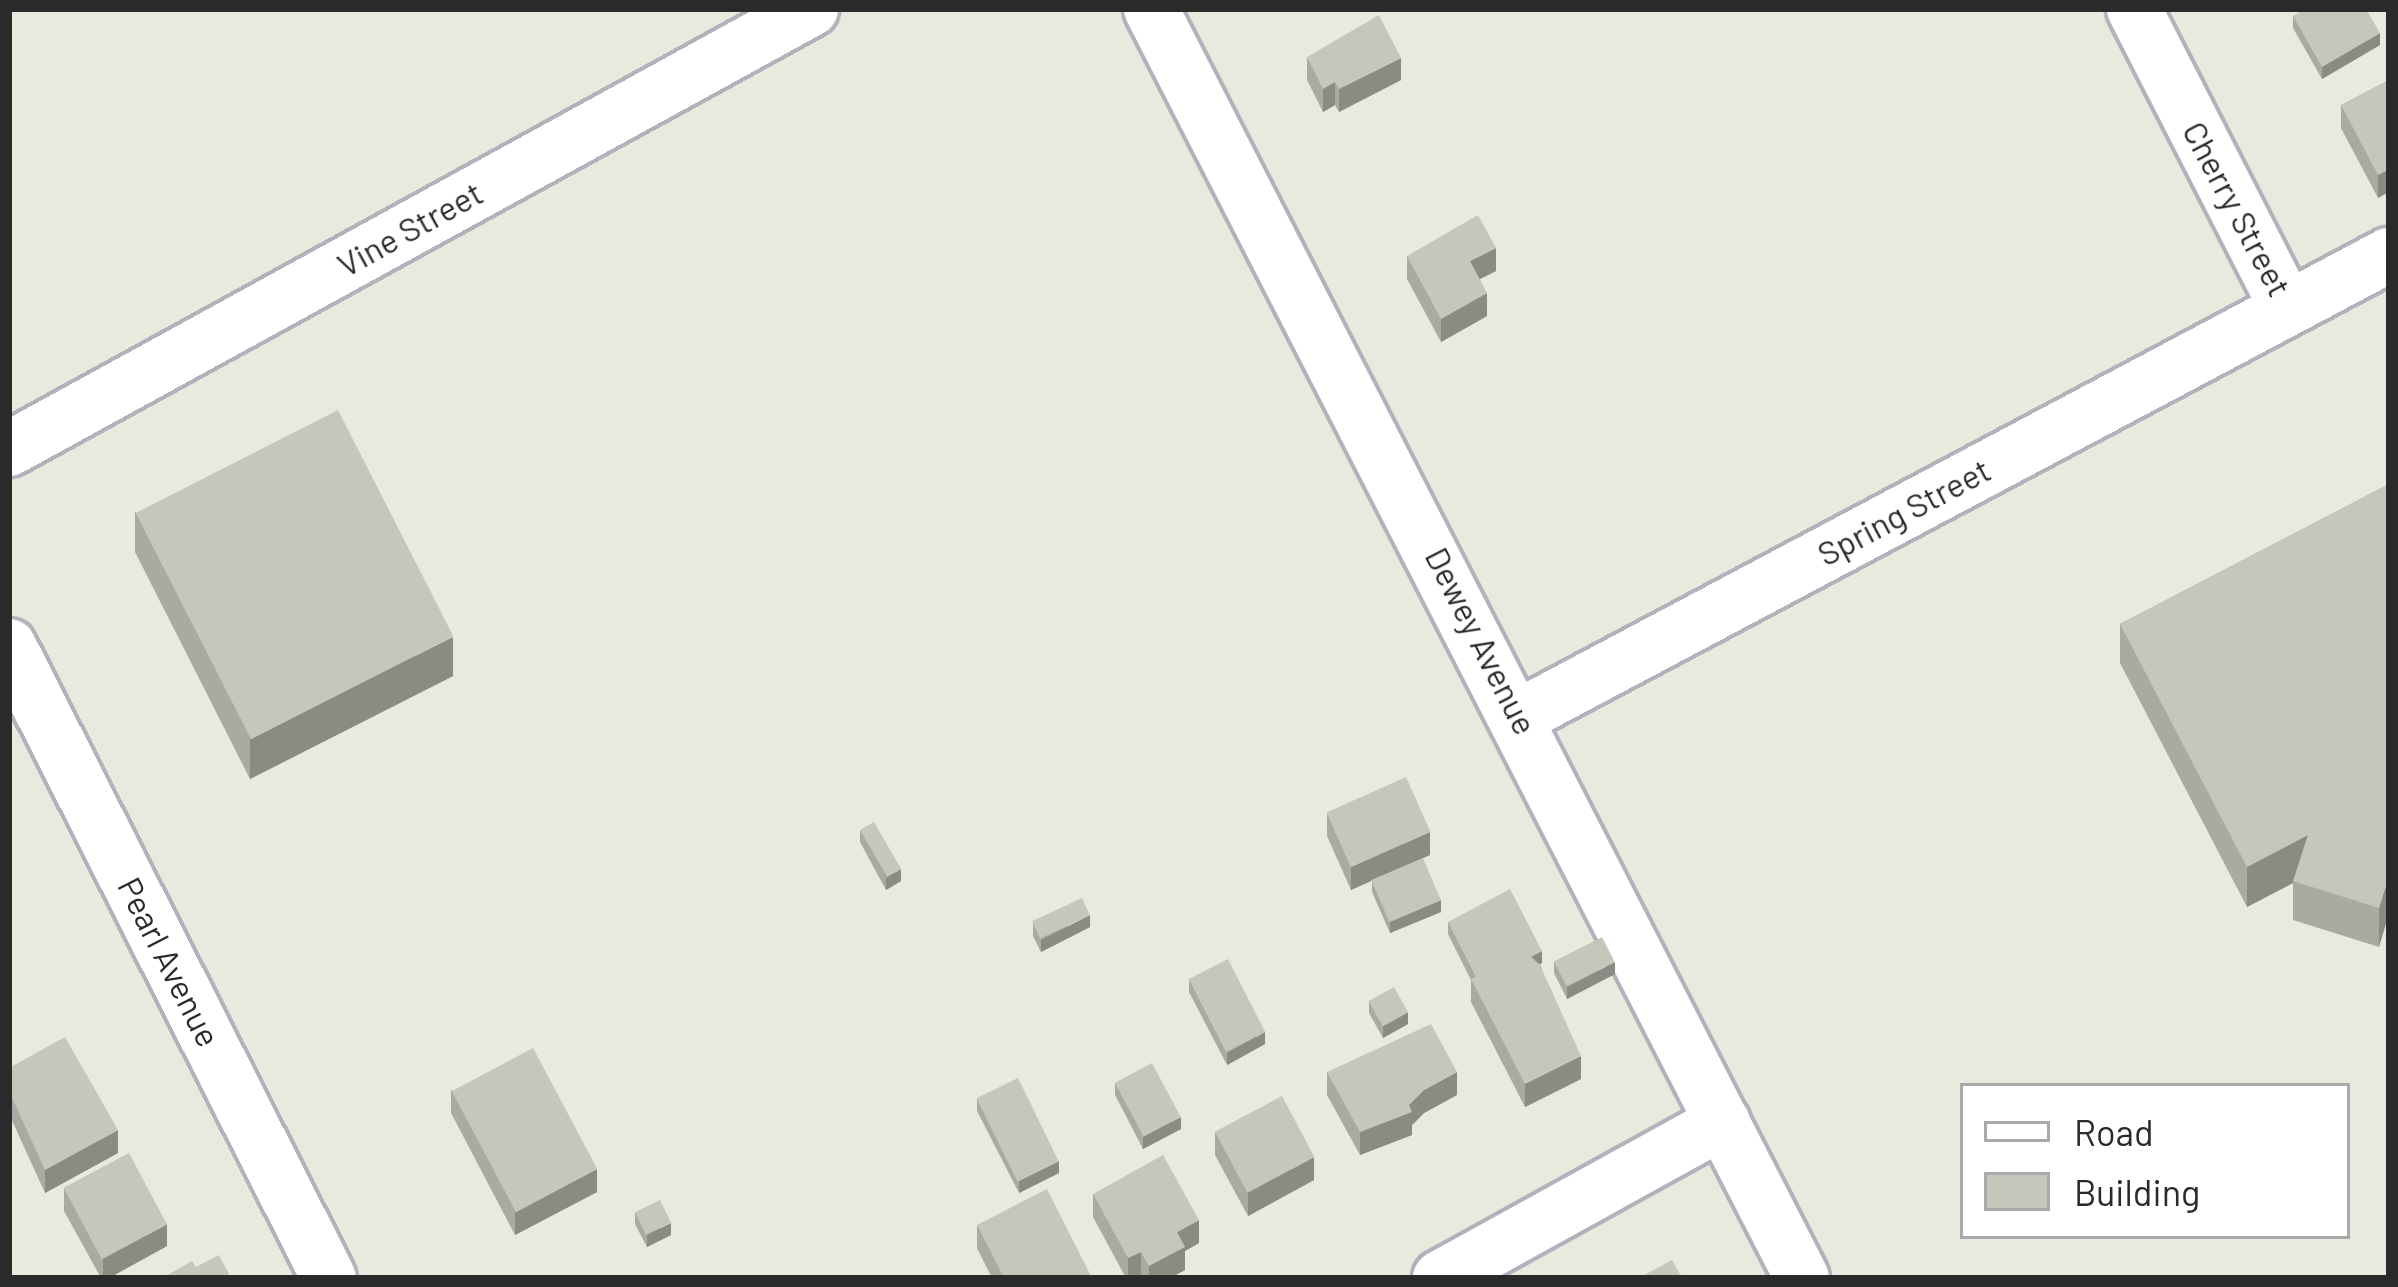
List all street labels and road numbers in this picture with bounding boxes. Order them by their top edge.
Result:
street label: Cherry Street [2174,115,2300,303]
street label: Vine Street [331,173,489,285]
street label: Spring Street [1811,450,1997,574]
street label: Dewey Avenue [1417,541,1545,741]
street label: Pearl Avenue [110,871,228,1053]

